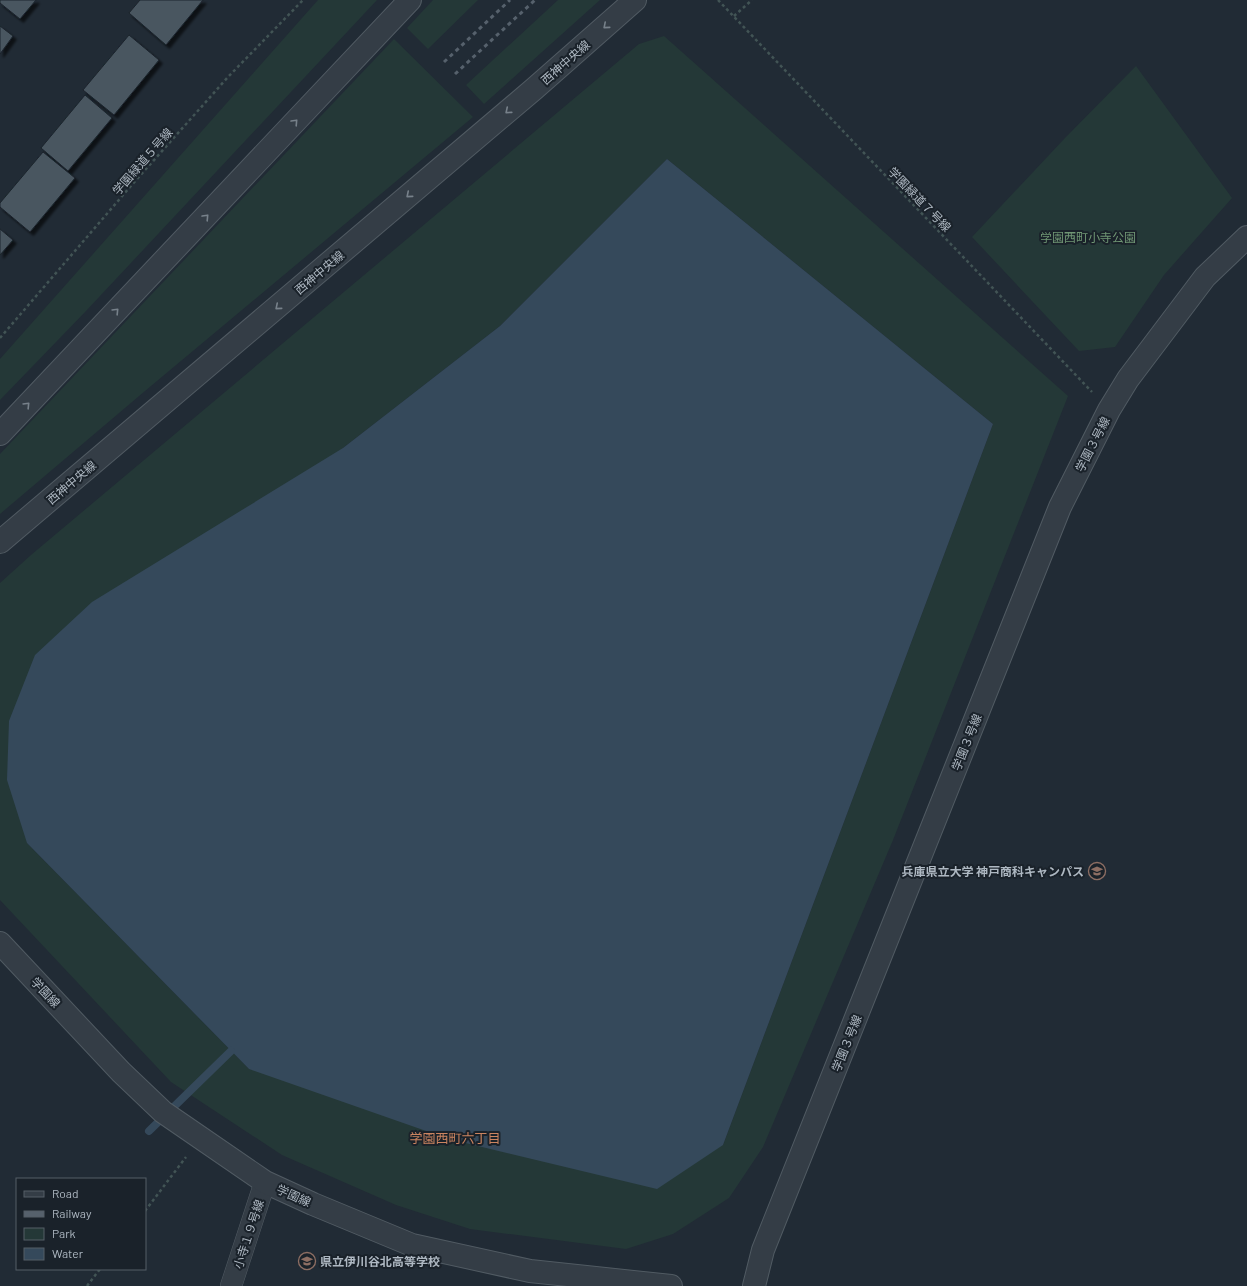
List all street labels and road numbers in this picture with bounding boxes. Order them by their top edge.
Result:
street label: 西神中央線 [538,37,592,87]
street label: 学園緑道５号線 [109,125,175,197]
street label: 学園緑道７号線 [886,164,954,234]
street label: 西神中央線 [292,247,346,297]
street label: 学園３号線 [1072,414,1112,474]
street label: 西神中央線 [44,457,98,507]
street label: 学園３号線 [948,712,984,772]
street label: 学園線 [29,974,63,1010]
street label: 学園３号線 [828,1013,864,1073]
street label: 学園線 [275,1181,313,1209]
street label: 小寺１９号線 [230,1198,266,1270]

